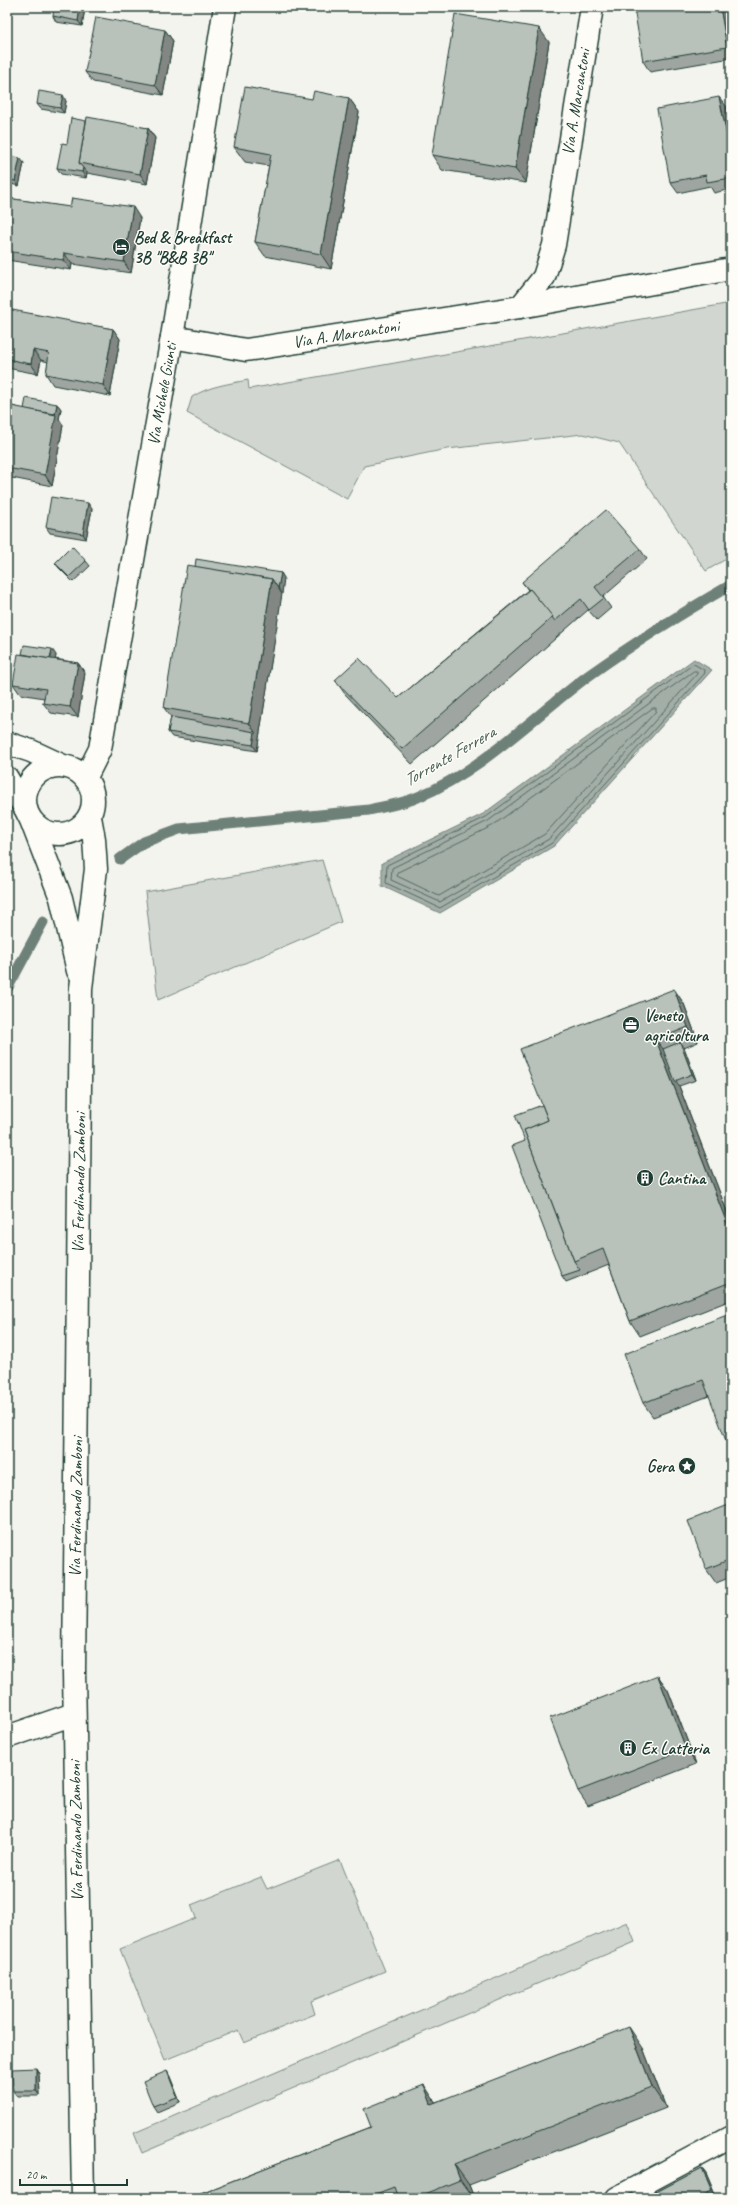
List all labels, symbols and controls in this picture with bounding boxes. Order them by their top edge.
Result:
street label: Via A. Marcantoni [557,46,595,157]
place label: Bed & Breakfast 3B "B&B 3B" [134,227,233,268]
hotel icon: Bed & Breakfast 3B "B&B 3B" [111,237,131,257]
street label: Via A. Marcantoni [291,315,402,353]
street label: Via Michele Giunti [143,339,182,447]
water label: Torrente Ferrera [399,720,501,791]
place label: Veneto agricoltura [644,1005,710,1046]
office icon: Veneto agricoltura [621,1015,641,1035]
street label: Via Ferdinando Zamboni [67,1110,91,1253]
building icon: Cantina [635,1168,655,1188]
place label: Cantina [658,1168,707,1189]
street label: Via Ferdinando Zamboni [64,1434,88,1577]
place label: Gera [647,1456,676,1477]
place icon: Gera [677,1456,697,1476]
building icon: Ex Latteria [618,1738,638,1758]
place label: Ex Latteria [641,1738,710,1759]
street label: Via Ferdinando Zamboni [64,1758,88,1901]
scale bar [20,2161,127,2187]
text: 20 m [26,2167,48,2183]

